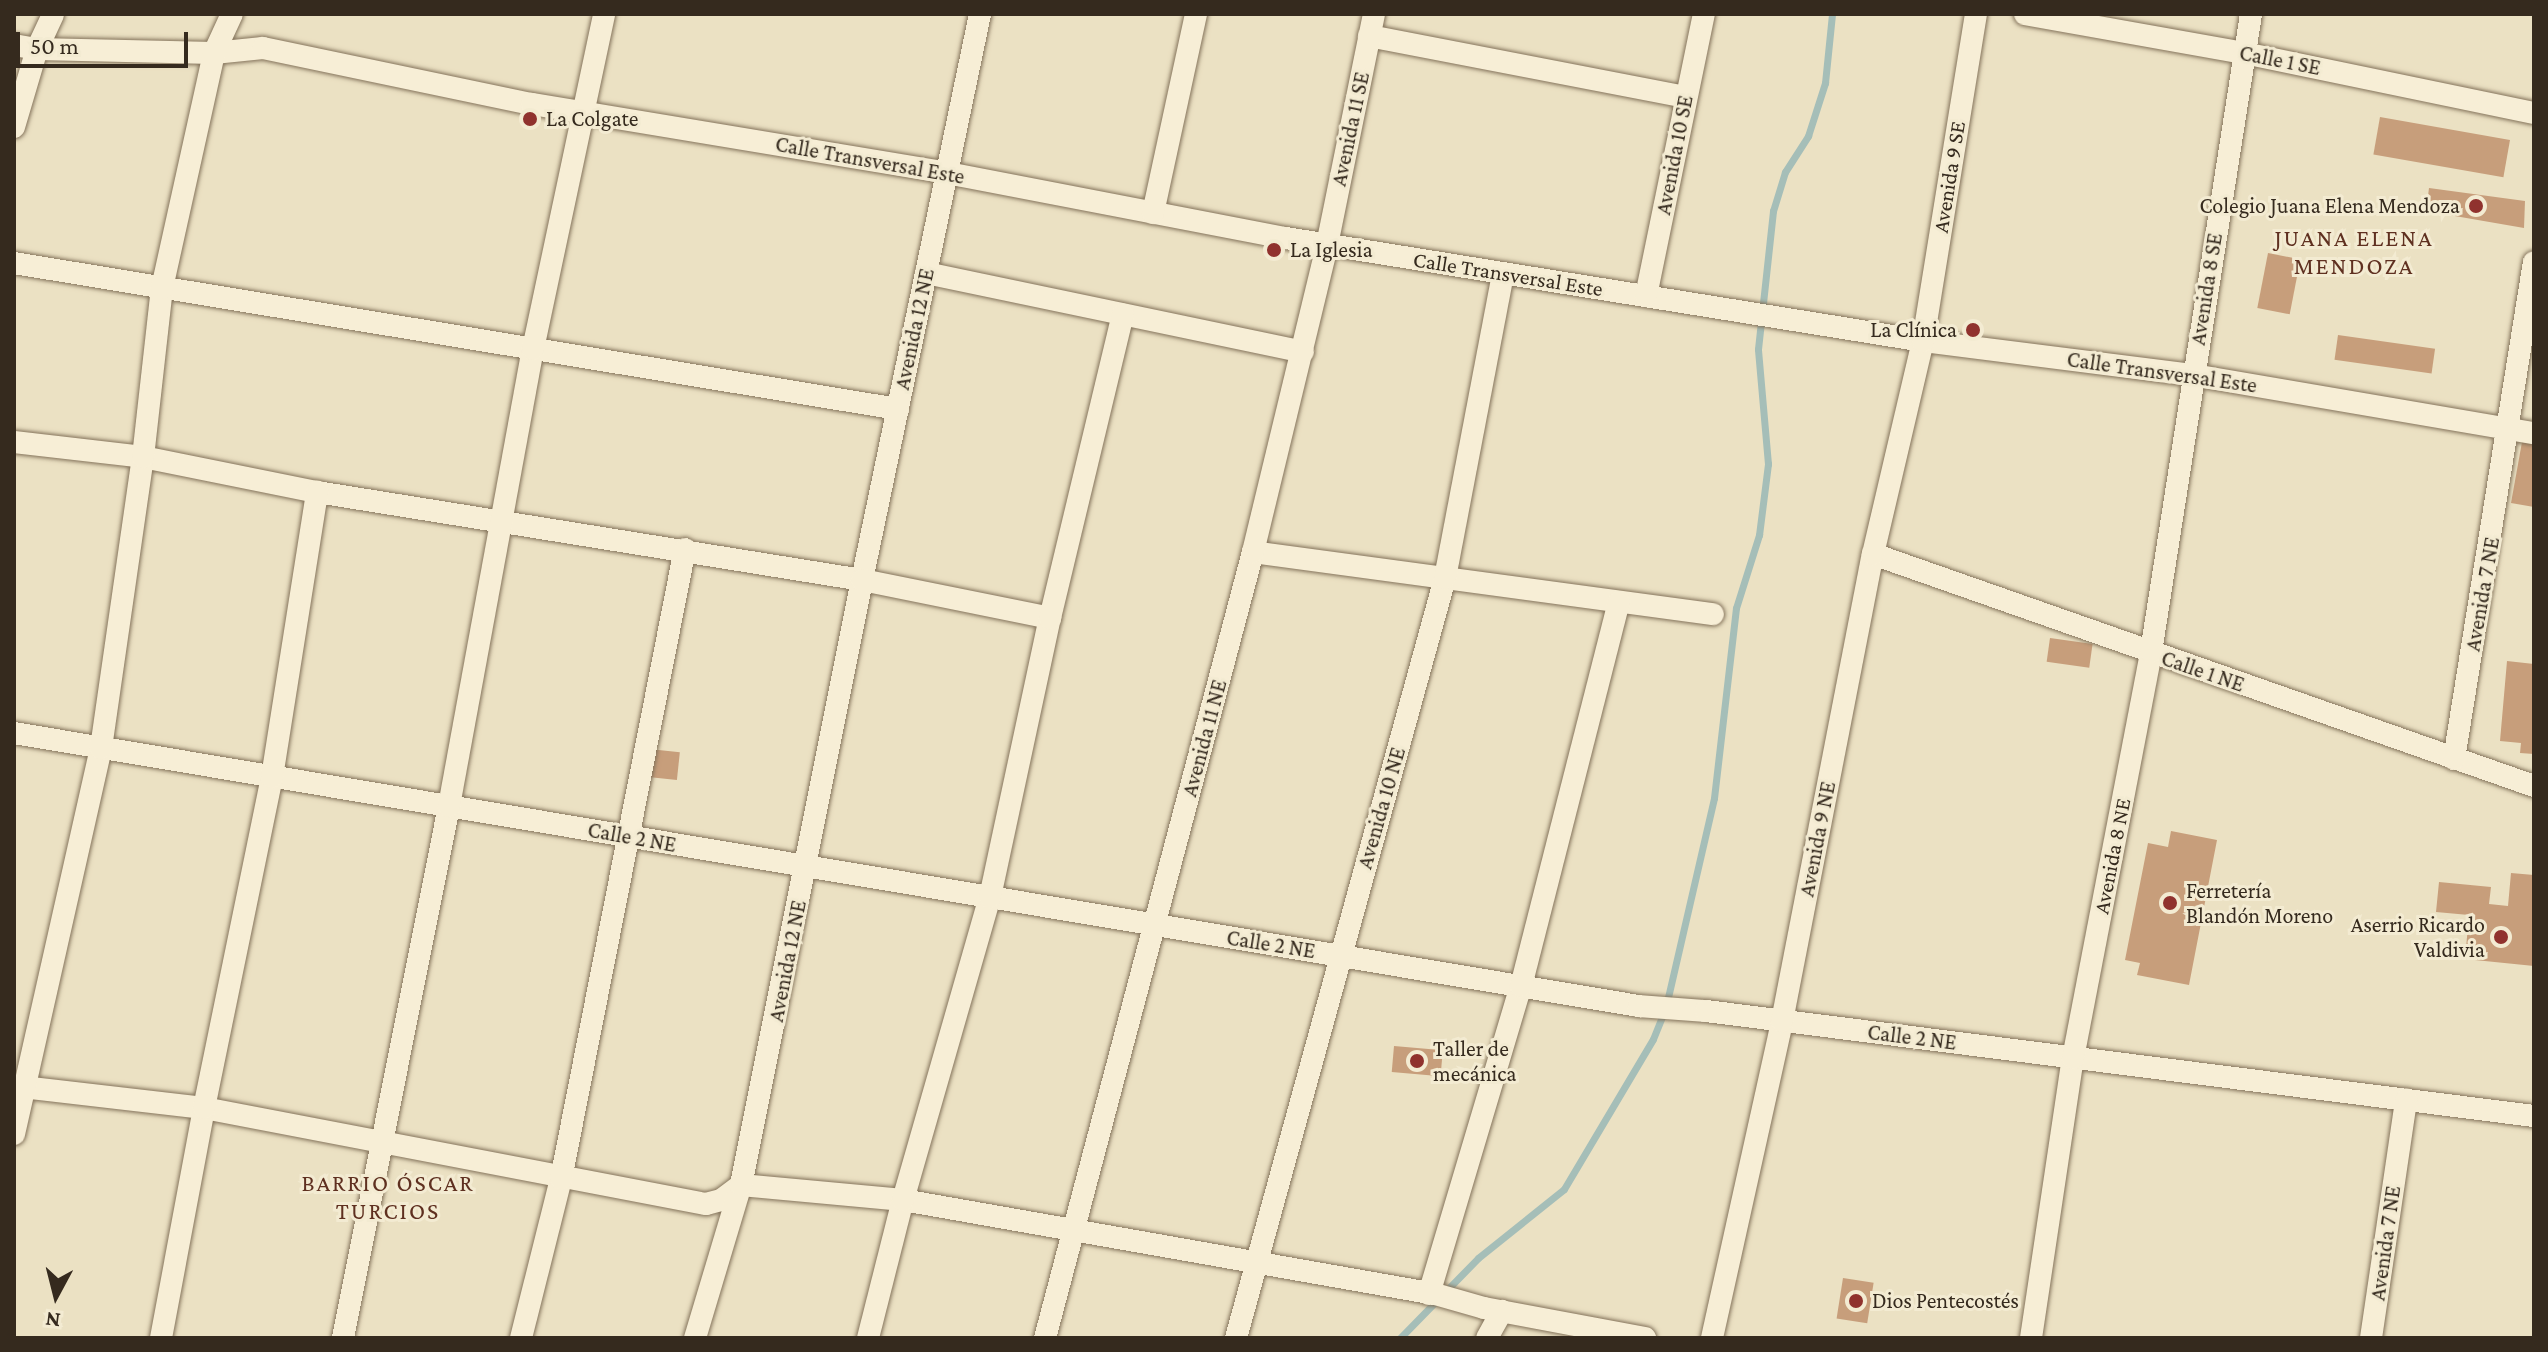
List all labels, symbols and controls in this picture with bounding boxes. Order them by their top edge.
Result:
scale bar [20,16,192,66]
text: 50 m [30,32,79,59]
street label: Calle 1 SE [2237,39,2323,81]
street label: Avenida 11 SE [1325,69,1375,189]
street label: Avenida 10 SE [1649,93,1699,217]
place label: La Colgate [546,106,638,132]
marker: La Colgate [521,110,539,128]
street label: Avenida 9 SE [1927,119,1971,235]
street label: Calle Transversal Este [773,130,967,190]
place label: Colegio Juana Elena Mendoza [2199,193,2460,219]
marker: Colegio Juana Elena Mendoza [2467,197,2485,215]
district label: JUANA ELENA MENDOZA [2274,224,2434,280]
street label: Avenida 8 SE [2184,231,2228,347]
place label: La Iglesia [1290,237,1373,263]
marker: La Iglesia [1265,241,1283,259]
street label: Calle Transversal Este [1411,246,1605,302]
street label: Avenida 12 NE [888,266,940,392]
place label: La Clínica [1870,317,1957,343]
marker: La Clínica [1964,321,1982,339]
street label: Calle Transversal Este [2065,346,2259,398]
street label: Avenida 7 NE [2459,535,2505,653]
street label: Calle 1 NE [2158,644,2248,698]
street label: Avenida 11 NE [1176,676,1232,800]
street label: Avenida 10 NE [1351,744,1411,872]
street label: Avenida 9 NE [1793,779,1841,899]
street label: Avenida 8 NE [2088,796,2136,916]
street label: Calle 2 NE [586,816,678,858]
place label: Ferretería Blandón Moreno [2186,877,2333,928]
marker: Ferretería Blandón Moreno [2161,894,2179,912]
street label: Avenida 12 NE [762,898,812,1024]
place label: Aserrio Ricardo Valdivia [2351,911,2485,962]
street label: Calle 2 NE [1225,924,1317,964]
marker: Aserrio Ricardo Valdivia [2492,928,2510,946]
street label: Calle 2 NE [1866,1018,1958,1056]
place label: Taller de mecánica [1433,1035,1517,1086]
marker: Taller de mecánica [1408,1052,1426,1070]
district label: BARRIO ÓSCAR TURCIOS [301,1169,475,1225]
street label: Avenida 7 NE [2364,1184,2406,1302]
north arrow [16,1256,96,1336]
place label: Dios Pentecostés [1872,1288,2019,1314]
marker: Dios Pentecostés [1847,1292,1865,1310]
text: N [44,1307,62,1334]

